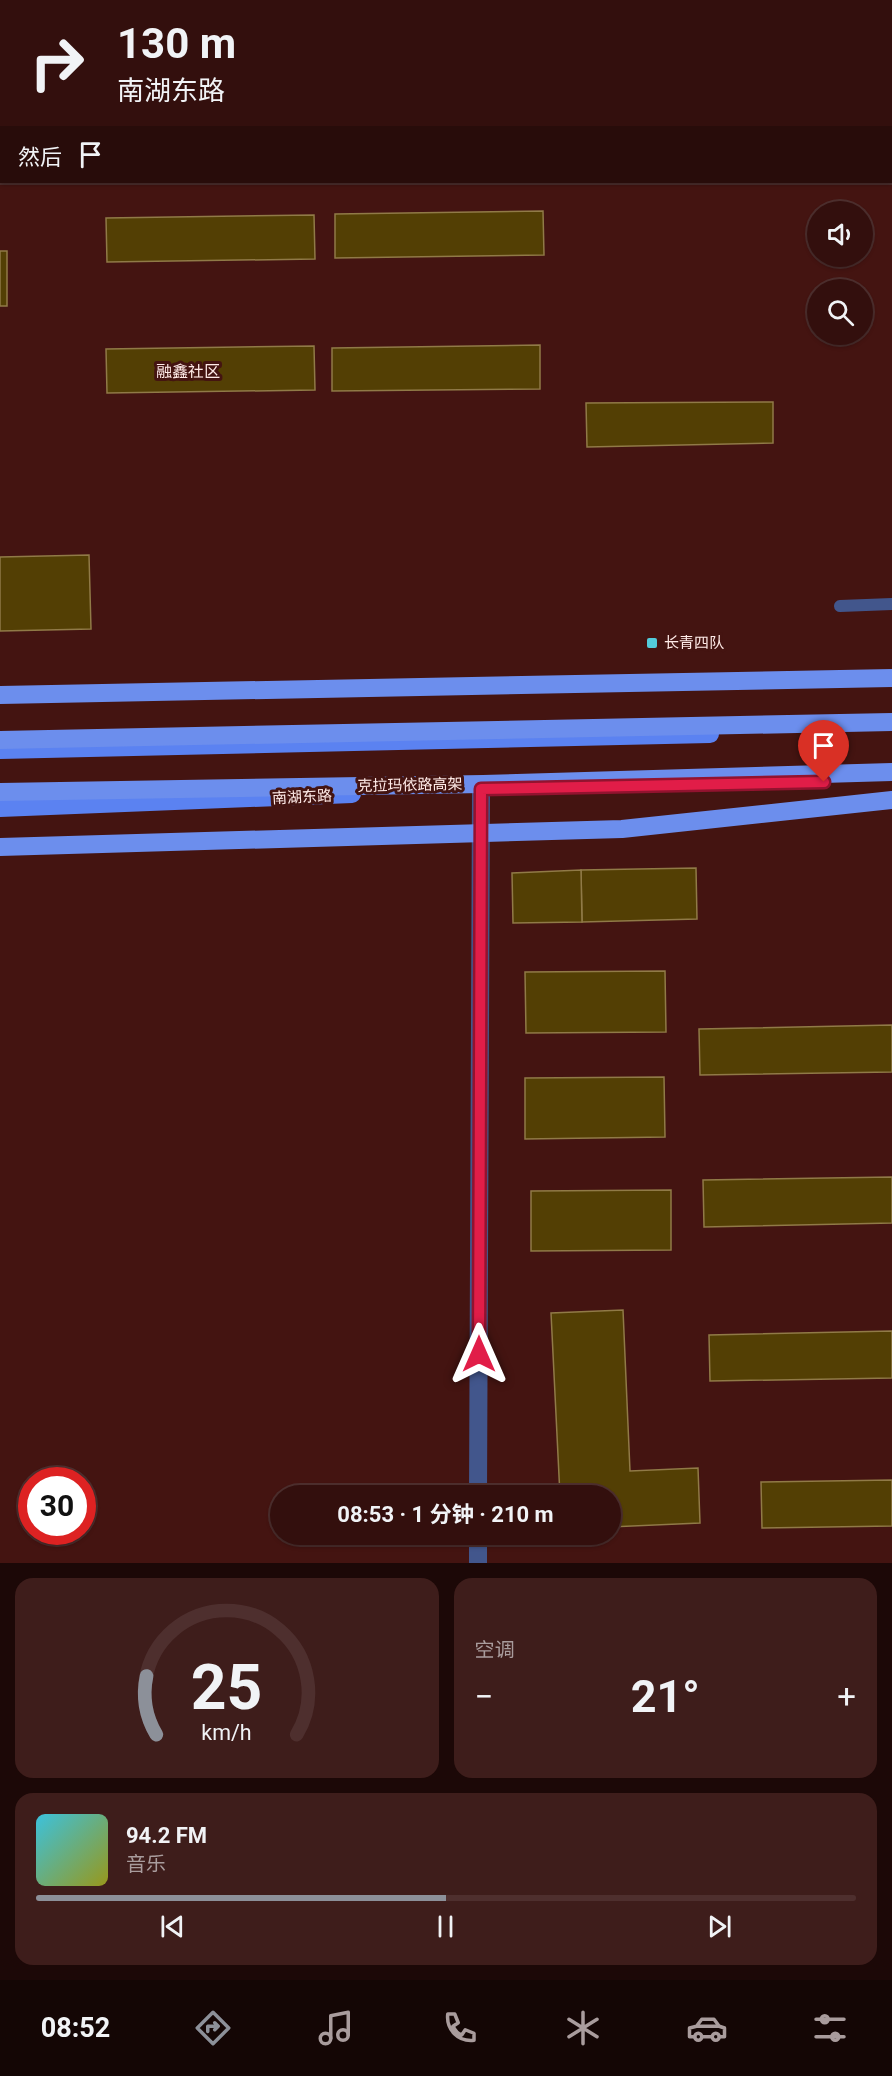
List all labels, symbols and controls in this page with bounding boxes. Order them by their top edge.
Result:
text: 130 m [117,19,236,68]
icon: right [18,24,96,102]
text: 南湖东路 [117,75,225,107]
icon: arrive [74,138,107,171]
text: 然后 [18,145,62,170]
map controls [807,201,873,345]
button: sound [807,201,873,267]
button: search [807,279,873,345]
district label: 融鑫社区 [156,362,220,381]
place label: 长青四队 [664,634,724,652]
marker: 长青四队 [645,636,659,650]
pin [798,720,849,782]
icon: arrive [807,729,840,762]
street label: 克拉玛依路高架 [357,775,463,795]
street label: 南湖东路 [272,786,332,808]
position arrow [447,1322,511,1386]
speed limit sign: 30 [18,1467,96,1545]
text: 08:53 · 1 分钟 · 210 m [337,1502,554,1527]
text: 空调 [475,1638,515,1662]
text: 25 [191,1651,263,1724]
text: 21° [631,1670,700,1723]
text: − [475,1677,493,1716]
text: + [837,1677,856,1716]
text: km/h [202,1720,252,1745]
text: 94.2 FM [126,1823,207,1848]
text: 音乐 [126,1852,166,1876]
icon: previous [156,1910,189,1943]
icon: pause [429,1910,462,1943]
icon: next [703,1910,736,1943]
icon: directions [192,2007,234,2049]
icon: music [315,2007,357,2049]
icon: phone [439,2007,481,2049]
icon: climate [562,2007,604,2049]
icon: car [686,2007,728,2049]
icon: filters [809,2007,851,2049]
text: 08:52 [41,2012,110,2044]

